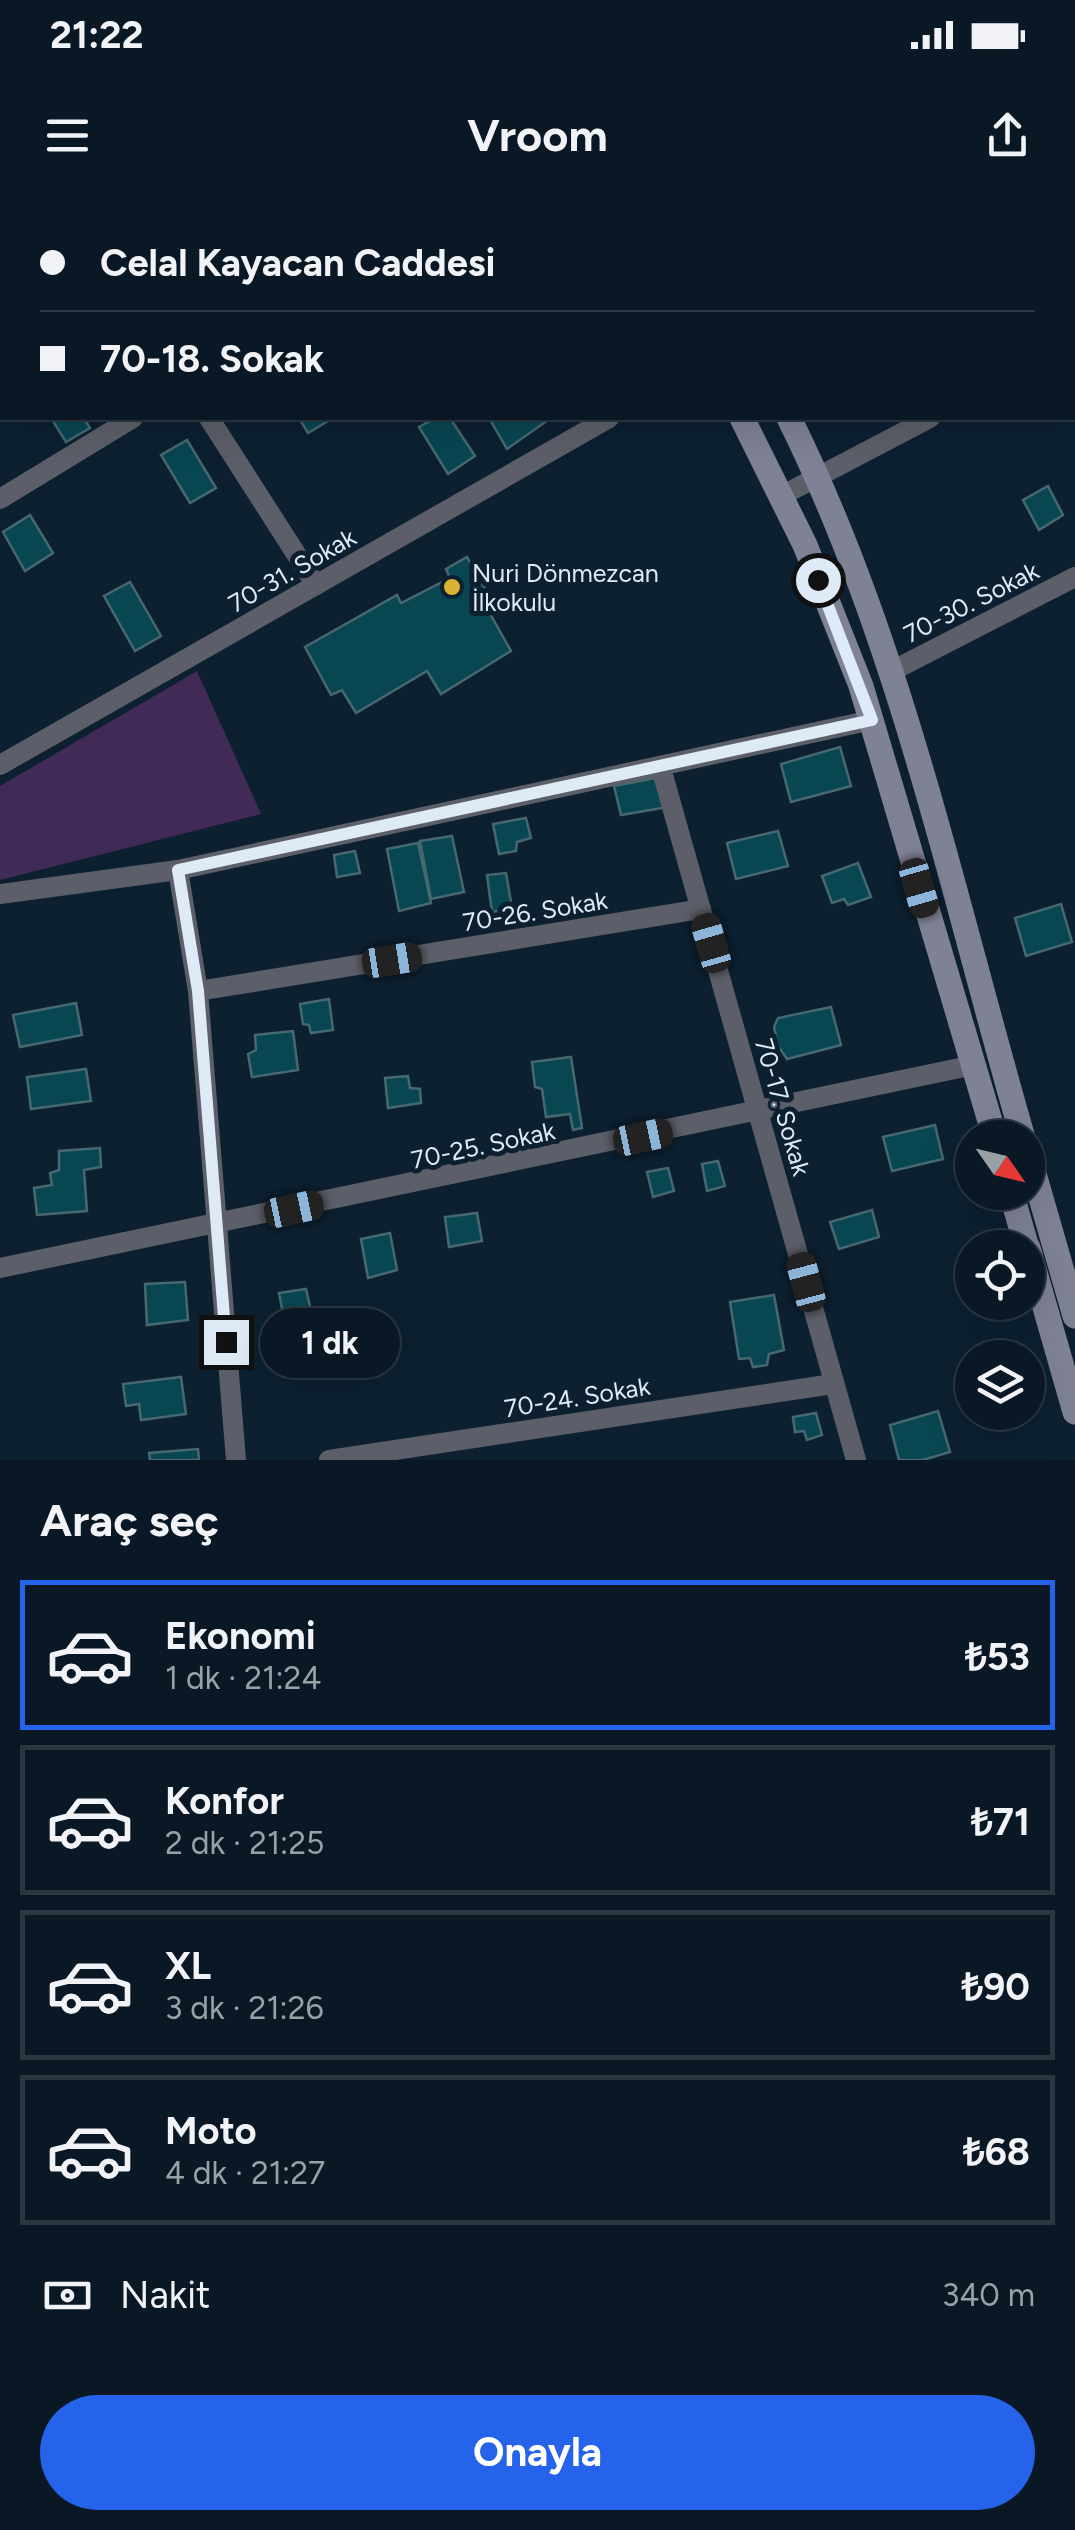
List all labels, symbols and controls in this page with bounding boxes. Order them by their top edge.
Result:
text: 21:22 [50,12,143,58]
icon: menu [40,108,95,163]
text: Vroom [467,108,608,162]
icon: share [980,108,1035,163]
text: Celal Kayacan Caddesi [100,240,495,286]
text: 70-18. Sokak [100,336,324,382]
street label: 70-31. Sokak [223,521,362,618]
street label: 70-30. Sokak [898,555,1044,649]
place label: Nuri Dönmezcan İlkokulu [472,558,659,617]
route start [796,558,841,603]
marker: Nuri Dönmezcan İlkokulu [441,576,463,598]
car [896,855,942,921]
street label: 70-26. Sokak [461,885,610,937]
car [688,910,734,976]
car [360,940,424,980]
street label: 70-17. Sokak [749,1035,817,1180]
street label: 70-25. Sokak [408,1115,558,1175]
car [611,1116,675,1158]
north arrow [955,1120,1045,1210]
map controls [955,1120,1045,1430]
car [262,1188,326,1230]
button: locate [955,1230,1045,1320]
car [784,1249,828,1315]
callout: 1 dk [261,1307,401,1377]
route end [204,1320,249,1365]
text: 1 dk [301,1324,359,1362]
button: layers [955,1340,1045,1430]
street label: 70-24. Sokak [502,1371,653,1423]
text: Araç seç [40,1493,219,1547]
icon: car [45,1610,135,1700]
text: Ekonomi [165,1613,316,1659]
text: ₺53 [965,1634,1030,1680]
text: 1 dk · 21:24 [165,1659,321,1697]
icon: car [45,1775,135,1865]
text: Konfor [165,1778,284,1824]
text: ₺71 [971,1799,1030,1845]
text: 2 dk · 21:25 [165,1824,325,1862]
icon: car [45,1940,135,2030]
text: XL [165,1943,211,1989]
text: ₺90 [962,1964,1030,2010]
text: 3 dk · 21:26 [165,1989,324,2027]
icon: car [45,2105,135,2195]
text: Moto [165,2108,257,2154]
text: ₺68 [963,2129,1030,2175]
text: 4 dk · 21:27 [165,2154,325,2192]
icon: cash [40,2268,95,2323]
text: Nakit [120,2272,210,2318]
text: 340 m [942,2276,1035,2314]
button: Onayla [40,2395,1035,2510]

